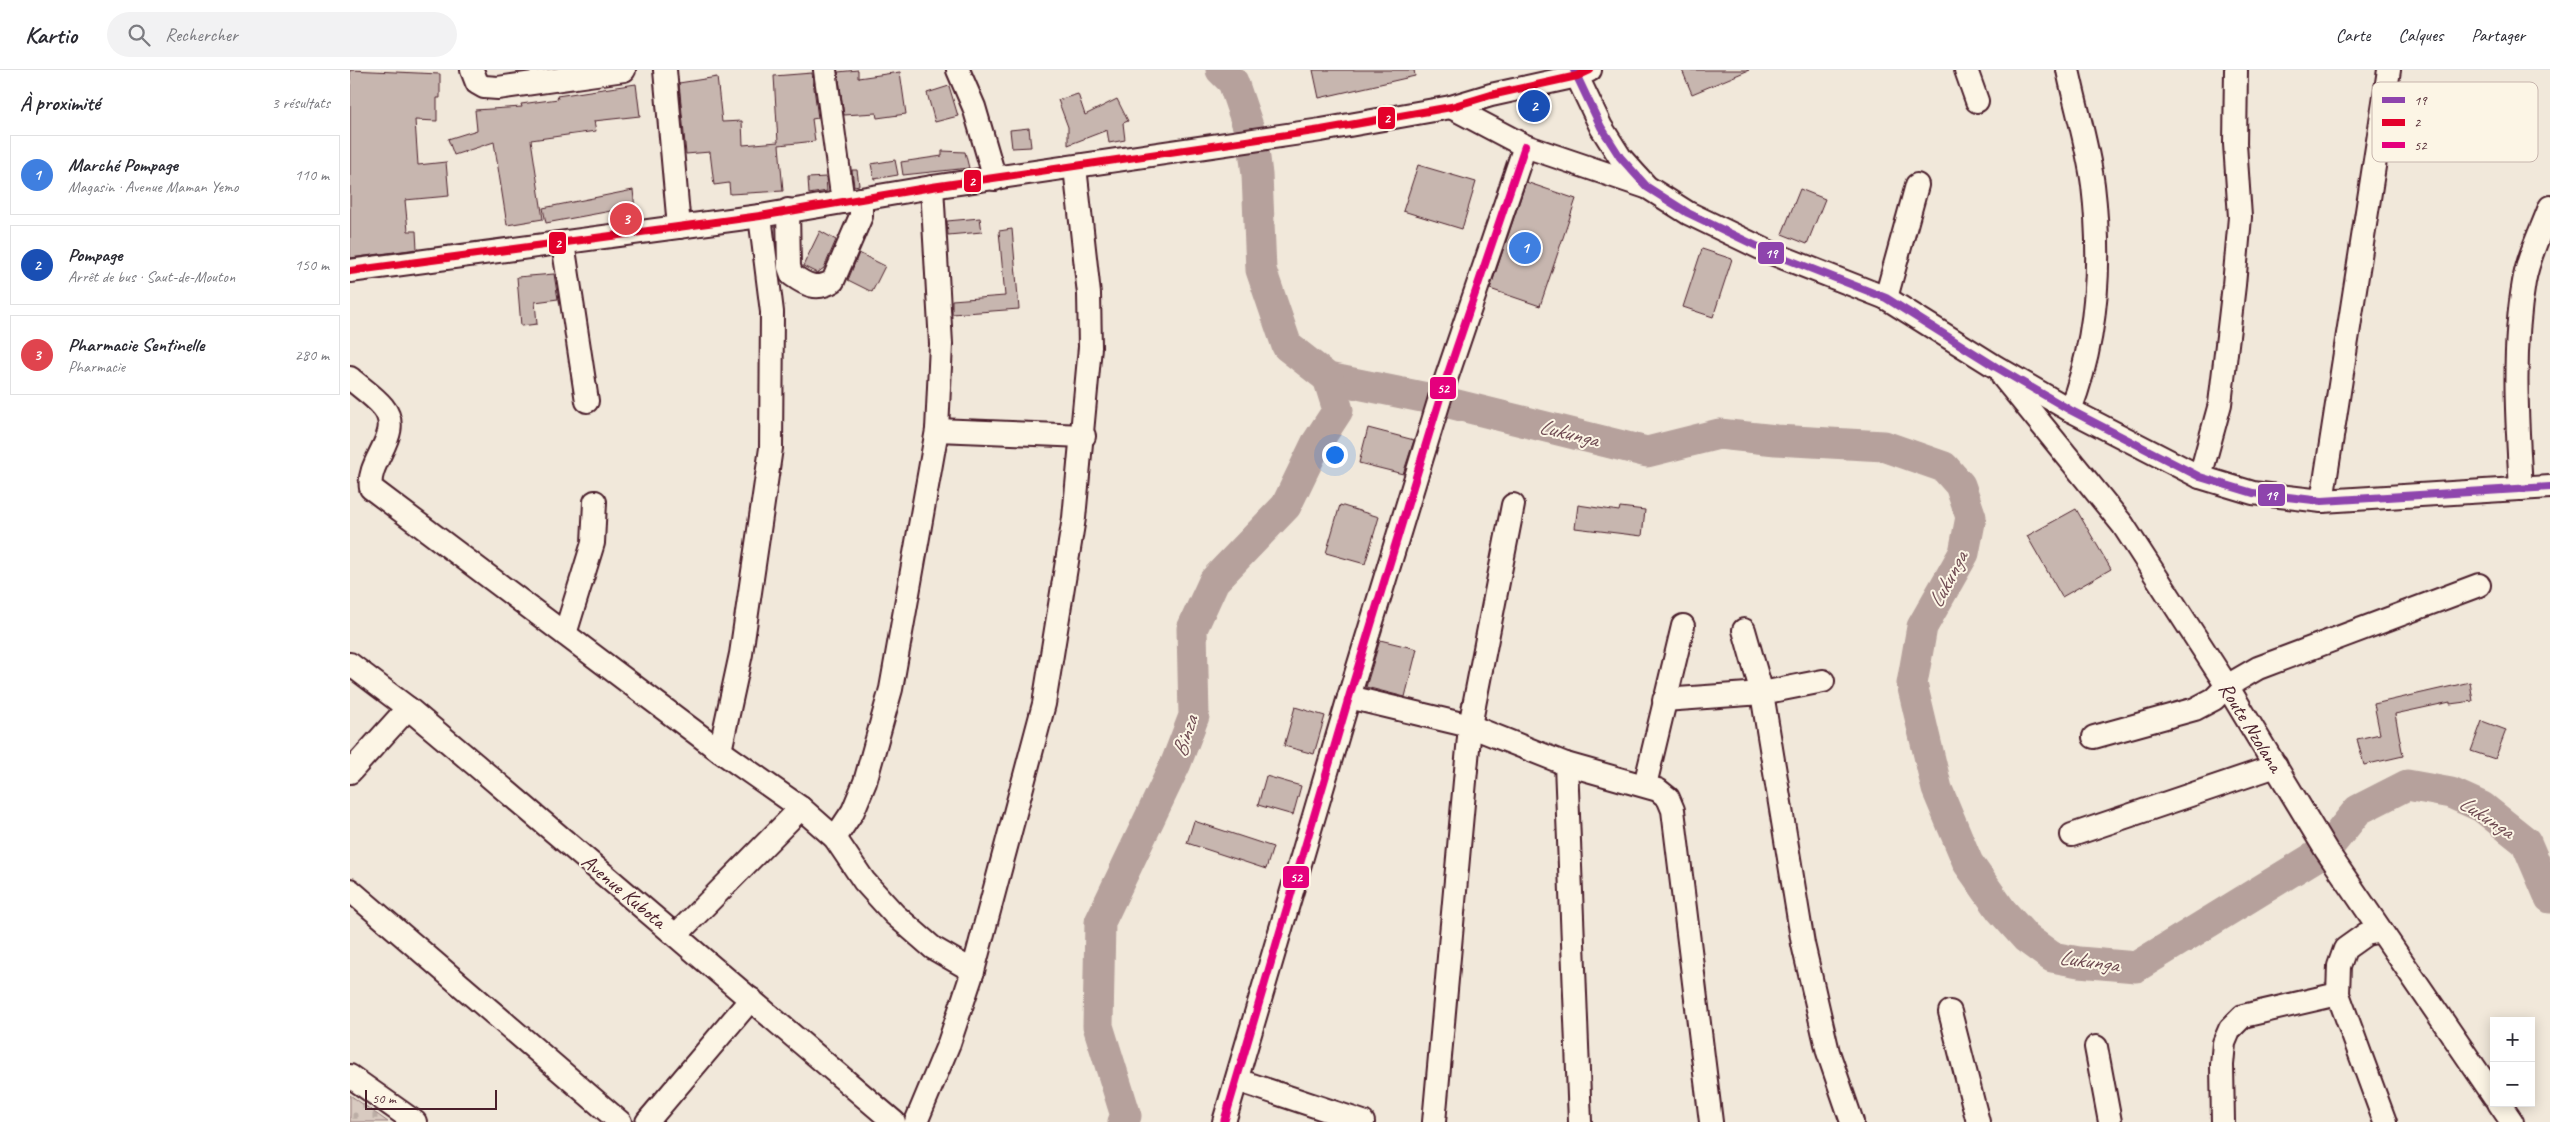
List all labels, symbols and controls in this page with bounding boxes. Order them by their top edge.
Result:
search box [107,12,457,57]
text: Kartio [25,20,77,50]
icon: search [125,21,153,49]
text: Rechercher [165,23,238,47]
text: Carte [2336,24,2370,46]
text: Calques [2398,24,2443,46]
text: Partager [2471,24,2525,46]
legend [2372,82,2538,162]
pin: 2 [1518,87,1550,125]
text: À proximité [20,90,100,116]
text: 19 [2414,92,2428,109]
text: 3 résultats [271,93,330,113]
line badge: 2 [1377,106,1396,130]
text: 2 [1384,110,1392,127]
text: 2 [2414,114,2422,131]
text: 52 [2414,137,2428,154]
text: Marché Pompage [68,153,178,177]
text: 1 [33,165,41,185]
text: 110 m [295,165,329,185]
line badge: 2 [963,169,982,193]
text: 2 [969,173,977,190]
text: Magasin · Avenue Maman Yemo [68,177,238,197]
pin: 3 [610,200,642,238]
pin: 1 [1509,229,1541,267]
line badge: 2 [548,231,567,255]
text: 2 [555,235,563,252]
line badge: 19 [1757,241,1785,265]
text: Pompage [68,243,122,267]
text: 19 [1765,245,1779,262]
text: 2 [33,255,41,275]
text: 150 m [295,255,329,275]
text: Arrêt de bus · Saut-de-Mouton [68,267,235,287]
text: Pharmacie Sentinelle [68,333,204,357]
text: 3 [33,345,41,365]
text: 280 m [295,345,329,365]
text: Pharmacie [68,357,125,377]
line badge: 52 [1429,376,1457,400]
text: 52 [1437,380,1451,397]
water label: Lukunga [1536,412,1604,455]
your location [1322,442,1348,468]
line badge: 19 [2257,483,2286,507]
text: 19 [2265,487,2279,504]
water label: Lukunga [1921,544,1976,612]
street label: Route Nzolana [2213,677,2290,779]
water label: Binza [1165,710,1205,760]
water label: Lukunga [2454,789,2522,846]
street label: Avenue Kubota [576,848,673,935]
line badge: 52 [1282,865,1310,889]
text: 52 [1290,869,1304,886]
water label: Lukunga [2057,943,2123,979]
map controls [2490,1017,2535,1107]
button: + [2490,1017,2535,1062]
button: − [2490,1062,2535,1107]
scale bar [365,1087,498,1110]
text: 50 m [372,1090,396,1107]

